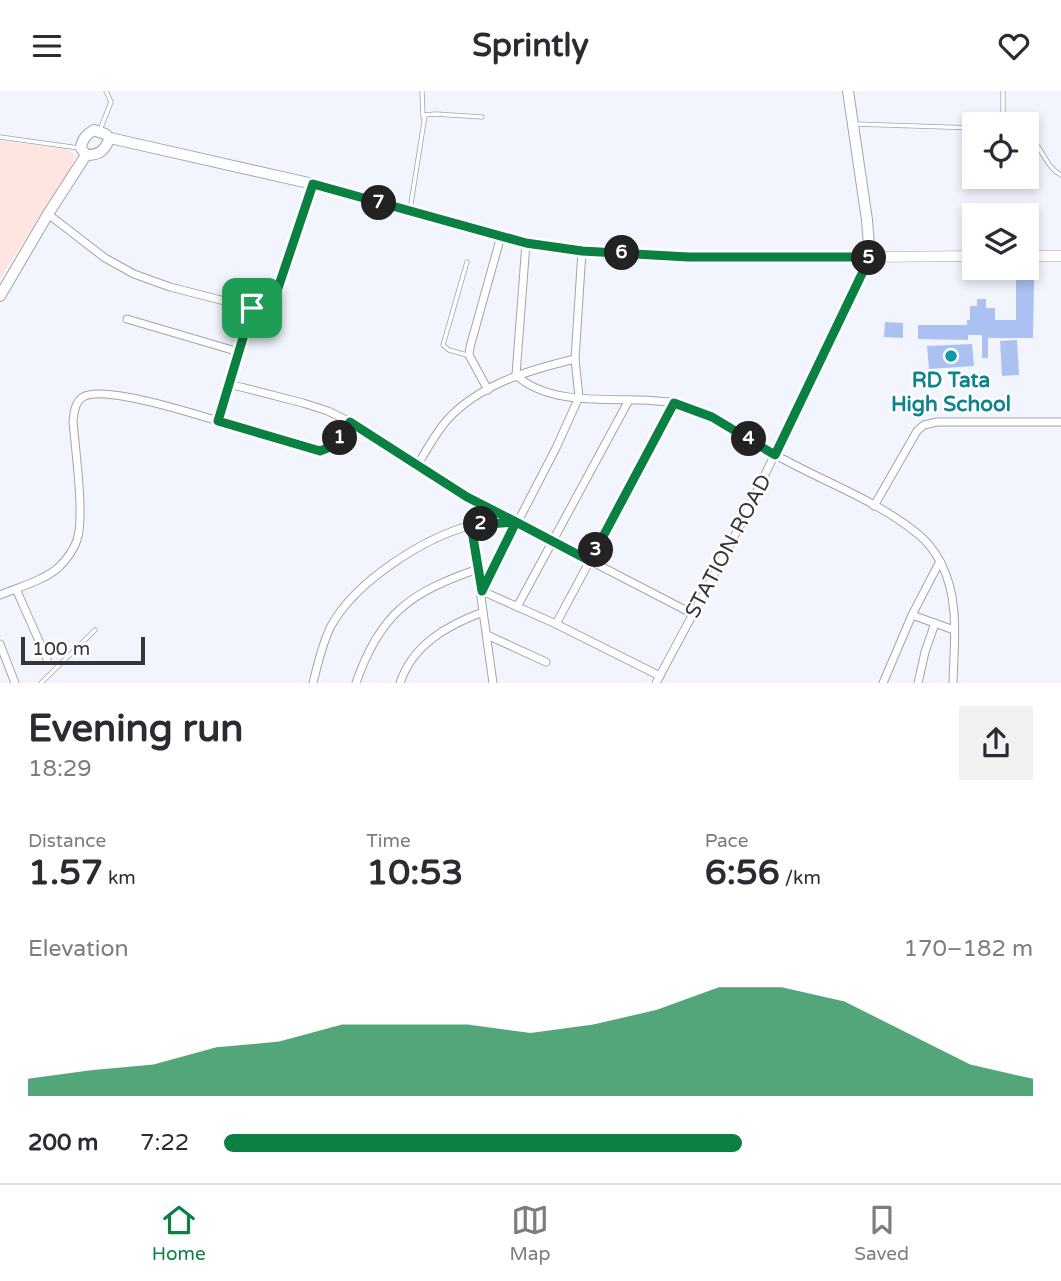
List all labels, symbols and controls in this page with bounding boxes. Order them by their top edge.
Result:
icon: menu [28,27,66,65]
text: Sprintly [472,27,589,65]
icon: heart [995,27,1033,65]
map controls [962,112,1039,280]
button: locate [962,112,1039,189]
pin: 7 [362,185,396,221]
text: 7 [373,191,384,213]
button: layers [962,203,1039,280]
pin: 6 [604,235,640,271]
text: 6 [616,241,627,263]
pin: 5 [852,241,886,275]
text: 5 [863,246,874,268]
pin [222,278,282,338]
icon: arrive [233,289,271,327]
marker: RD Tata High School [943,348,959,364]
place label: RD Tata High School [891,368,1011,417]
pin: 1 [322,421,358,455]
pin: 4 [732,421,766,457]
text: 1 [334,426,345,448]
text: 4 [743,427,754,449]
street label: STATION ROAD [680,470,777,622]
pin: 2 [463,507,498,541]
text: 2 [475,512,486,534]
pin: 3 [578,533,614,567]
text: 3 [590,538,601,560]
scale bar [21,633,145,665]
text: 100 m [32,638,90,660]
text: Evening run [28,706,243,752]
button: share [959,706,1033,780]
text: 18:29 [28,755,92,783]
text: Distance [28,830,106,852]
text: Time [366,830,411,852]
text: Pace [705,830,748,852]
text: 1.57 [28,852,103,894]
text: 10:53 [366,852,463,894]
text: 6:56 [705,852,780,894]
text: km [103,867,136,889]
text: /km [780,867,821,889]
text: Elevation [28,935,129,963]
text: 170–182 m [904,935,1033,963]
text: 200 m [28,1129,98,1157]
text: 7:22 [140,1129,189,1157]
tab: Home [152,1201,206,1265]
tab: Map [509,1201,550,1265]
tab: Saved [854,1201,909,1265]

